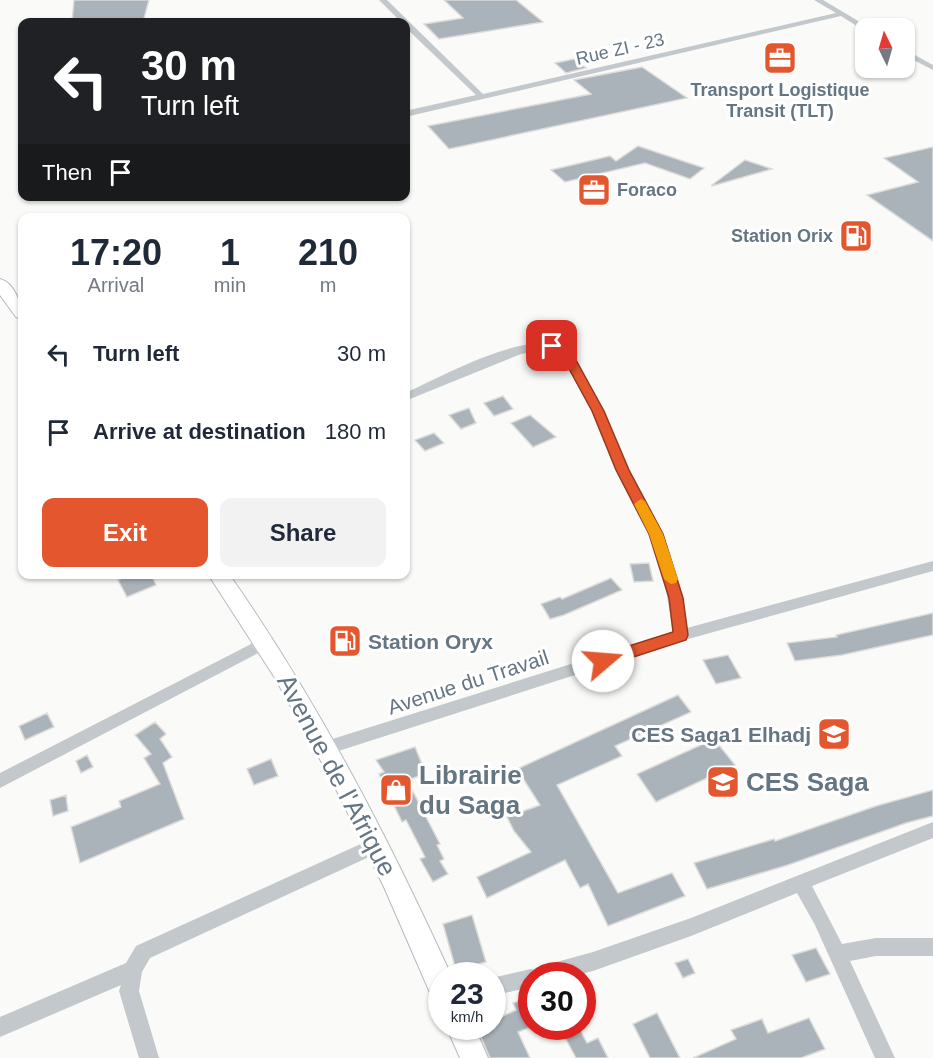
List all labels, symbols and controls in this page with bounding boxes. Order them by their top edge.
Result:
north arrow [855,18,915,78]
map controls [855,18,915,78]
street label: Rue ZI - 23 [574,29,666,69]
office icon: Transport Logistique Transit (TLT) [762,40,798,76]
icon: left [42,42,120,120]
text: 30 m [141,42,237,89]
place label: Transport Logistique Transit (TLT) [690,80,870,121]
text: Turn left [141,91,239,121]
icon: arrive [104,156,137,189]
text: Then [42,160,92,185]
office icon: Foraco [576,172,612,208]
place label: Foraco [617,180,677,200]
fuel station icon: Station Orix [838,218,874,254]
place label: Station Orix [731,226,833,246]
text: 17:20 [70,232,162,273]
text: 1 [220,232,240,273]
text: 210 [298,232,358,273]
text: Arrival [88,274,144,296]
text: min [214,274,246,296]
text: m [320,274,336,296]
pin [526,320,577,371]
icon: arrive [535,329,568,362]
icon: left [42,338,75,371]
text: Turn left [93,341,179,366]
text: 30 m [337,341,386,366]
icon: arrive [42,416,75,449]
text: Arrive at destination [93,419,306,444]
text: 180 m [325,419,386,444]
button: Exit [42,498,208,567]
button: Share [220,498,386,567]
fuel station icon: Station Oryx [327,623,363,659]
position arrow [571,629,635,693]
place label: Station Oryx [368,630,493,653]
street label: Avenue du Travail [385,645,551,719]
street label: Avenue de l'Afrique [271,669,403,881]
school or university icon: CES Saga1 Elhadj [816,716,852,752]
place label: CES Saga1 Elhadj [631,723,811,746]
place label: Librairie du Saga [419,760,522,820]
school or university icon: CES Saga [705,764,741,800]
place label: CES Saga [746,767,869,797]
shop icon: Librairie du Saga [378,772,414,808]
speed limit sign: 30 [518,962,596,1040]
text: 23 [450,977,484,1010]
text: km/h [451,1008,483,1025]

